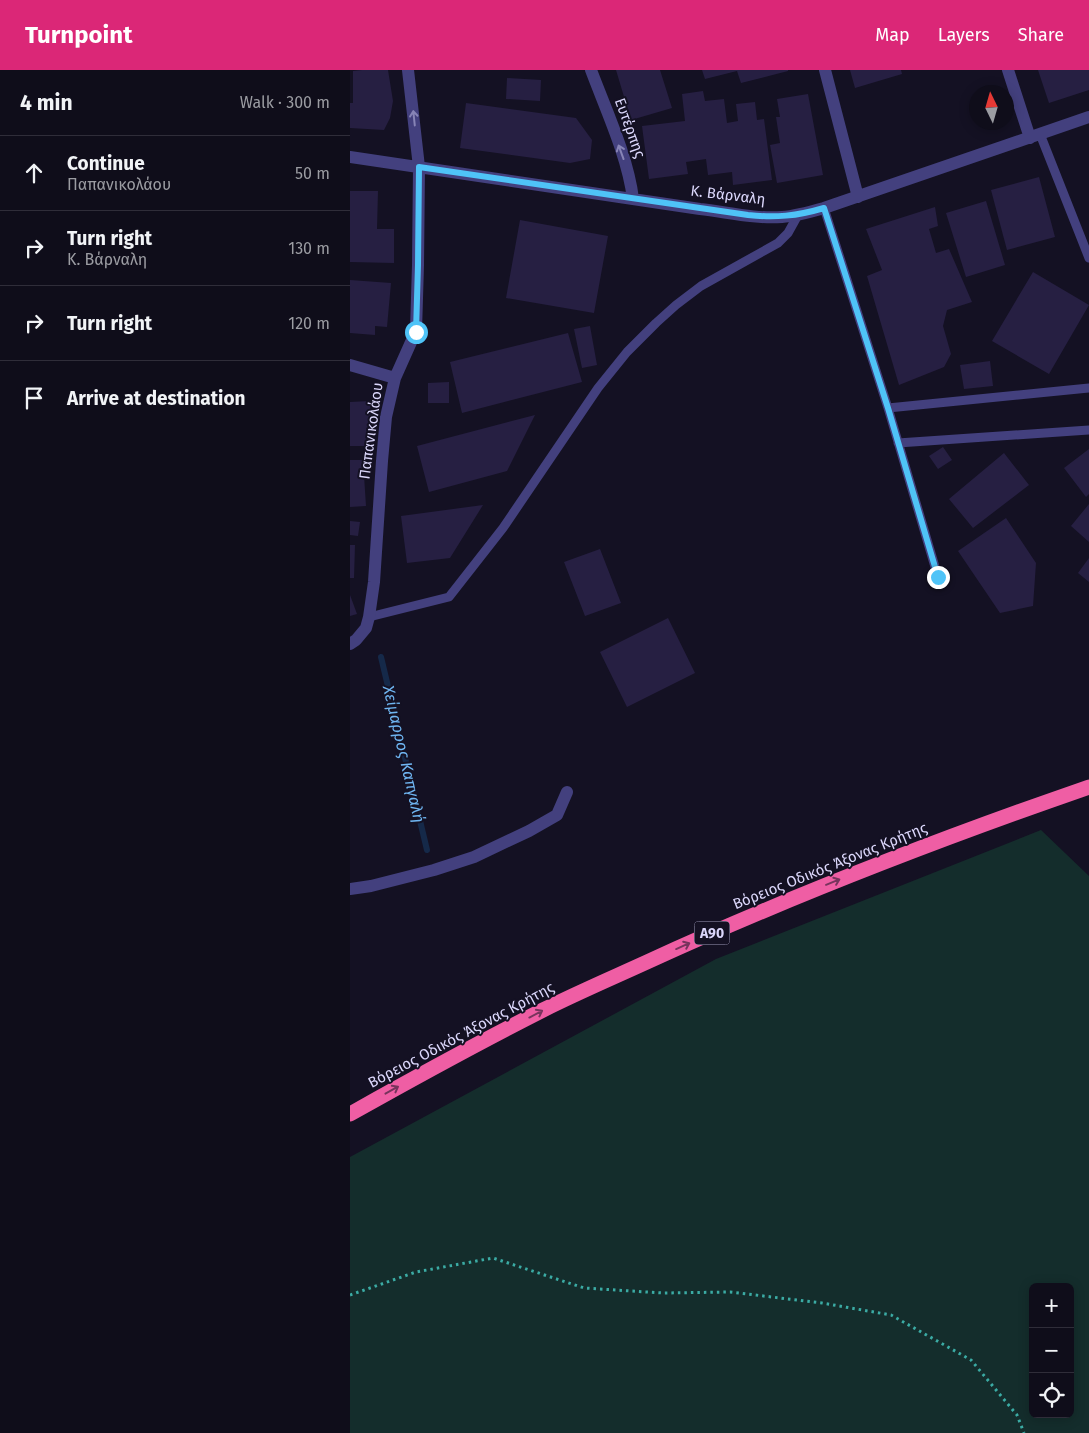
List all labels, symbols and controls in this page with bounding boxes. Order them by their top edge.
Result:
text: Turnpoint [25,21,132,49]
text: Map [875,24,910,46]
text: Layers [938,24,990,46]
text: Share [1018,24,1064,46]
north arrow [969,85,1014,130]
text: 4 min [20,90,73,116]
text: Walk · 300 m [240,93,330,112]
street label: Ευτέρπης [611,95,649,161]
one-way arrow [409,111,419,127]
one-way arrow [616,144,625,160]
text: Continue [67,152,145,175]
icon: ahead [20,159,48,187]
text: 50 m [295,164,330,183]
text: Παπανικολάου [67,175,171,194]
street label: Κ. Βάρναλη [690,181,766,209]
text: Turn right [67,227,152,250]
icon: right [20,234,48,262]
text: 130 m [288,239,330,258]
text: Κ. Βάρναλη [67,250,147,269]
icon: right [20,309,48,337]
text: Turn right [67,312,152,335]
text: 120 m [288,314,330,333]
route start [405,321,428,344]
street label: Παπανικολάου [355,381,387,481]
icon: arrive [20,384,48,412]
text: Arrive at destination [67,387,246,410]
route end [927,566,950,589]
water label: Χείμαρρος Καπγαλή [379,683,429,825]
street label: Βόρειος Οδικός Άξονας Κρήτης [730,819,930,913]
one-way arrow [825,876,840,886]
road number: Α90 [694,921,730,944]
one-way arrow [675,940,690,950]
street label: Βόρειος Οδικός Άξονας Κρήτης [365,978,557,1092]
one-way arrow [528,1008,542,1018]
one-way arrow [385,1085,399,1095]
map controls [1029,1283,1074,1418]
button: + [1029,1283,1074,1328]
button: − [1029,1328,1074,1373]
button: locate [1029,1373,1074,1418]

